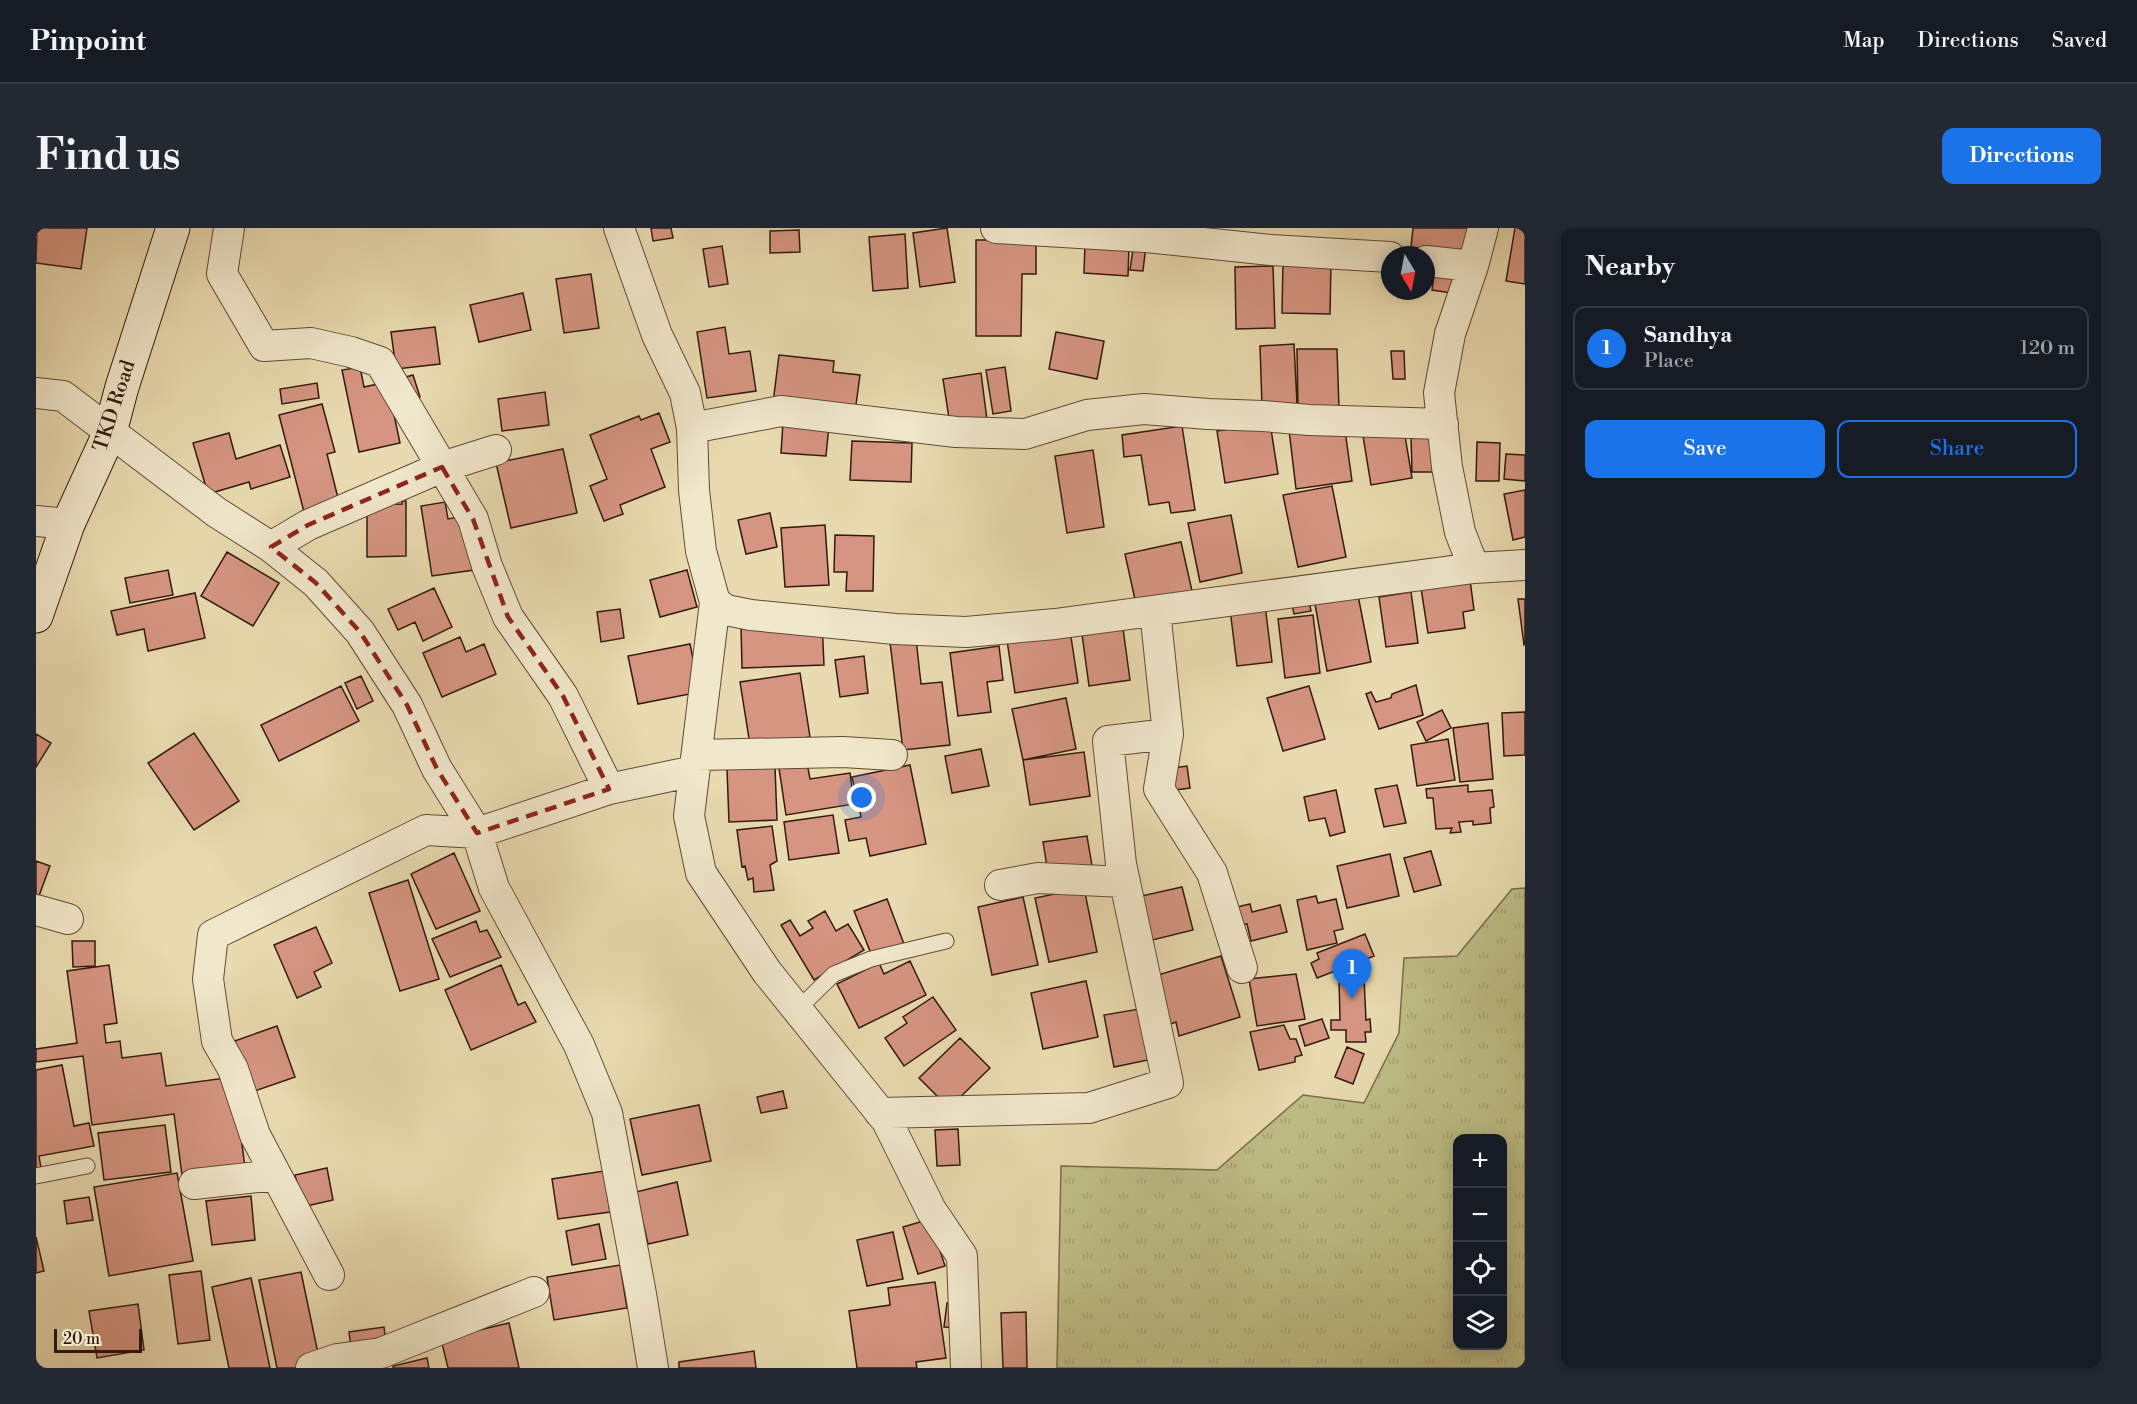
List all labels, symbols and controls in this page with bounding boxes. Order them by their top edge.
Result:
text: Pinpoint [30,24,146,59]
text: Map [1843,28,1885,54]
text: Directions [1918,28,2019,54]
text: Saved [2052,28,2107,54]
button: Directions [1942,128,2101,184]
text: Find us [36,130,180,183]
north arrow [1381,246,1435,300]
text: Nearby [1585,251,1675,283]
text: Sandhya [1644,322,1732,349]
text: 1 [1602,336,1611,361]
text: 120 m [2020,336,2075,361]
text: Place [1644,349,1694,374]
street label: TKD Road [88,356,142,455]
button: Save [1585,420,1825,478]
button: Share [1837,420,2077,478]
your location [847,783,876,812]
pin: 1 [1332,950,1372,999]
map controls [1453,1134,1507,1350]
button: + [1453,1134,1507,1188]
button: − [1453,1188,1507,1242]
button: locate [1453,1242,1507,1296]
button: layers [1453,1296,1507,1350]
scale bar [54,1326,142,1354]
text: 20 m [63,1329,100,1349]

